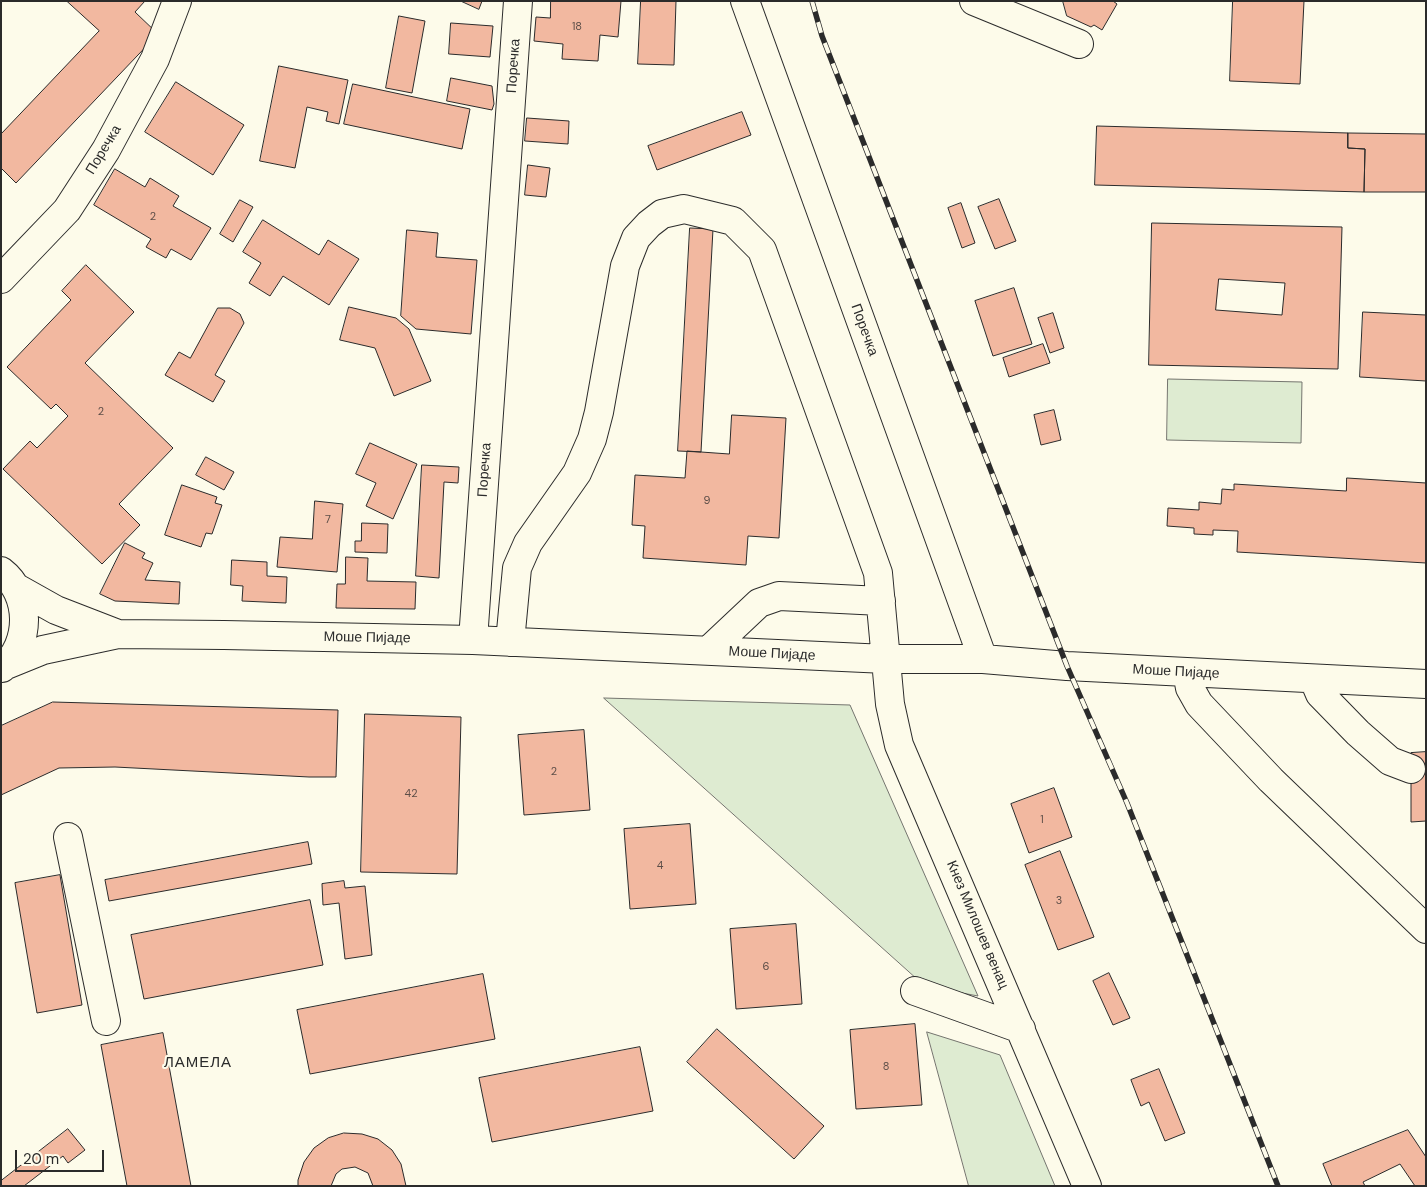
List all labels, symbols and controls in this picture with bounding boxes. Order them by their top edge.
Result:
house number: 18 [572,20,582,34]
street label: Поречка [504,38,524,94]
street label: Поречка [83,122,125,178]
house number: 2 [150,210,156,224]
street label: Поречка [847,302,881,358]
house number: 2 [98,405,104,419]
street label: Поречка [475,442,495,498]
house number: 9 [704,494,710,508]
house number: 7 [325,513,331,527]
street label: Моше Пијаде [323,629,411,647]
street label: Моше Пијаде [728,643,816,665]
street label: Моше Пијаде [1132,661,1220,683]
house number: 2 [551,765,557,779]
house number: 42 [404,787,418,801]
house number: 1 [1040,813,1044,827]
street label: Кнез Милошев венац [942,858,1012,992]
house number: 4 [657,859,663,873]
house number: 3 [1056,894,1062,908]
house number: 6 [763,960,769,974]
district label: ЛАМЕЛА [163,1054,233,1072]
house number: 8 [883,1060,889,1074]
scale bar [18,1140,106,1172]
text: 20 m [23,1149,59,1169]

